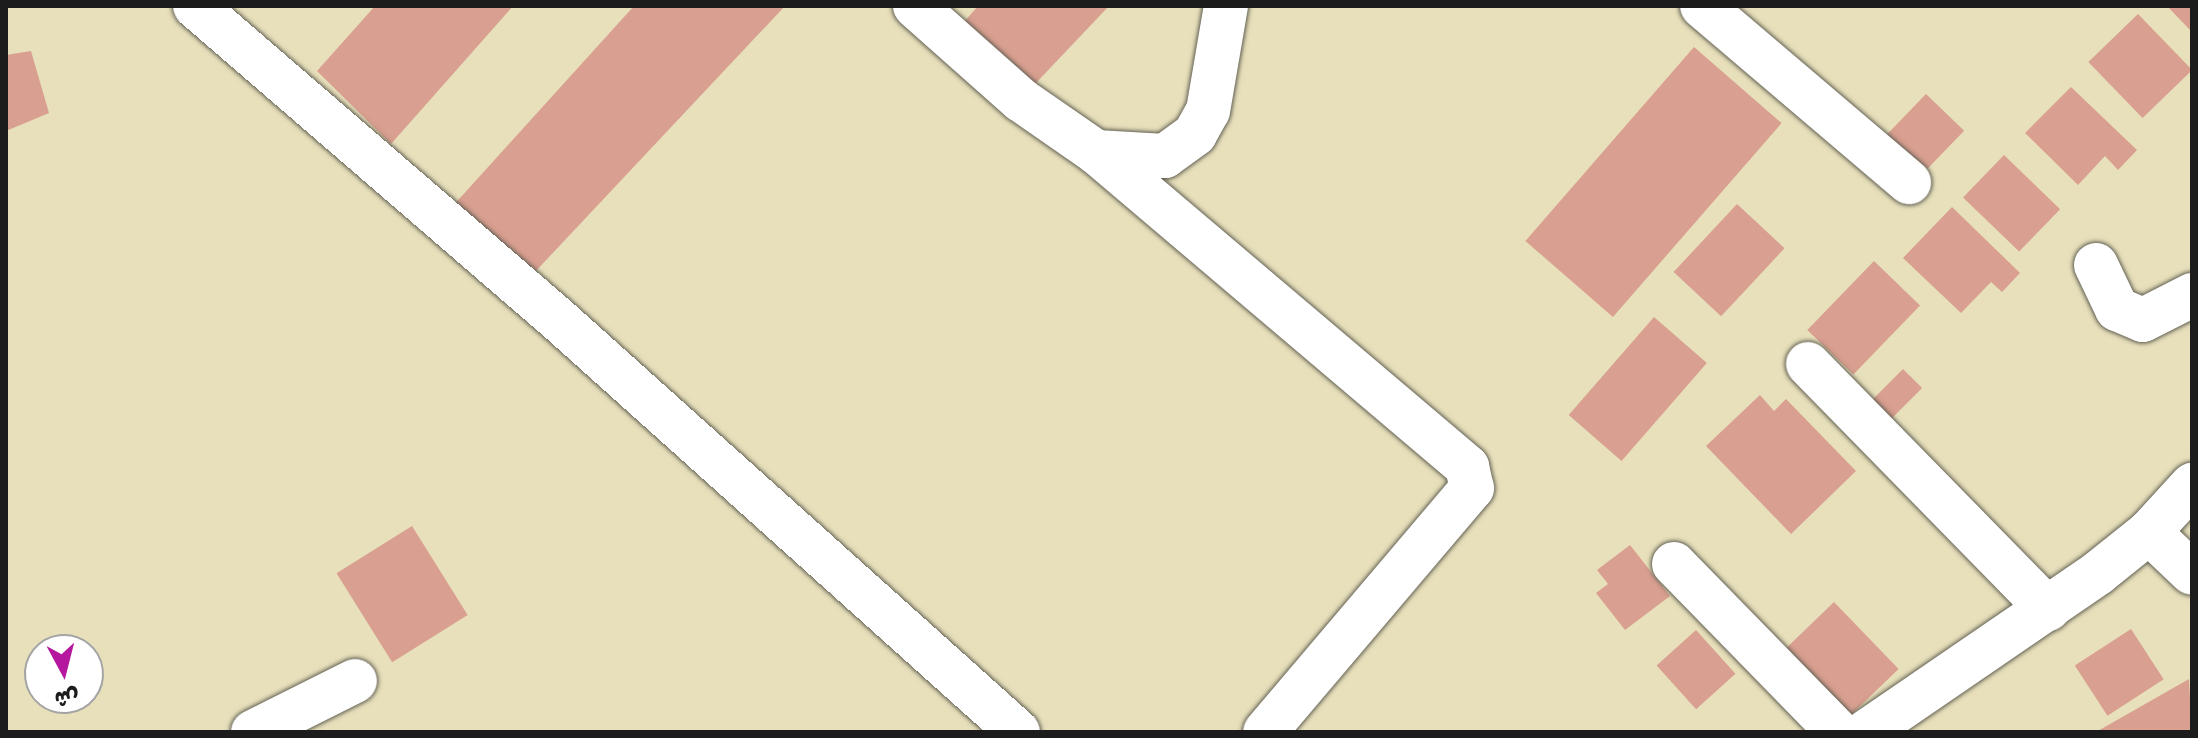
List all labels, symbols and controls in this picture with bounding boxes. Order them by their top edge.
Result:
north arrow [24,634,104,714]
text: ش [53,678,81,713]

